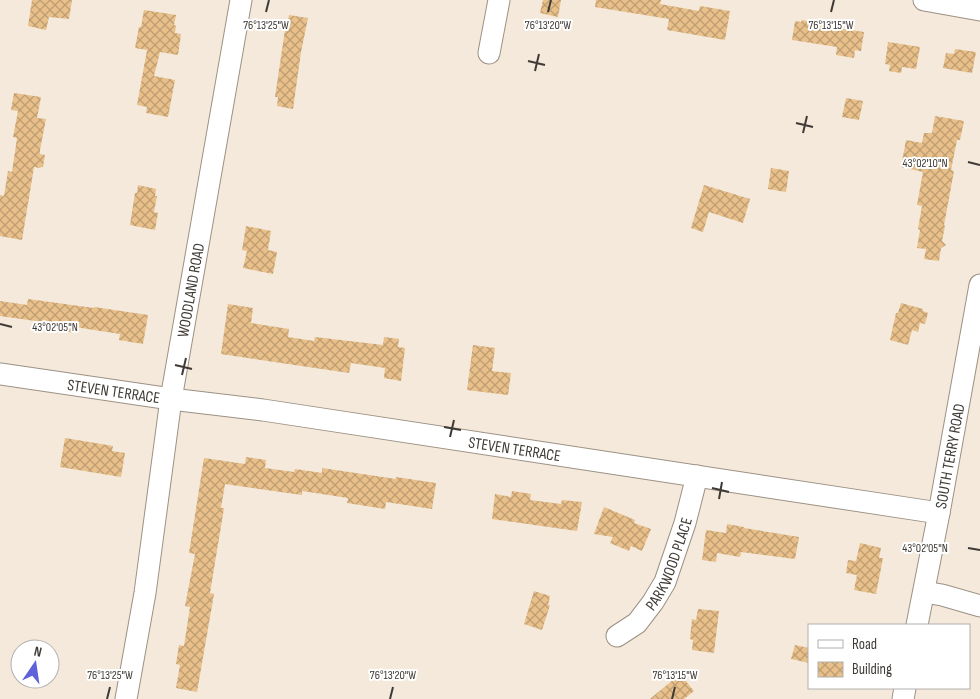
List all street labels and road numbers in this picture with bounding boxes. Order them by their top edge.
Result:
street label: WOODLAND ROAD [174,242,209,339]
street label: STEVEN TERRACE [66,376,161,408]
street label: SOUTH TERRY ROAD [932,402,970,510]
street label: STEVEN TERRACE [467,433,562,466]
street label: PARKWOOD PLACE [642,516,697,615]

